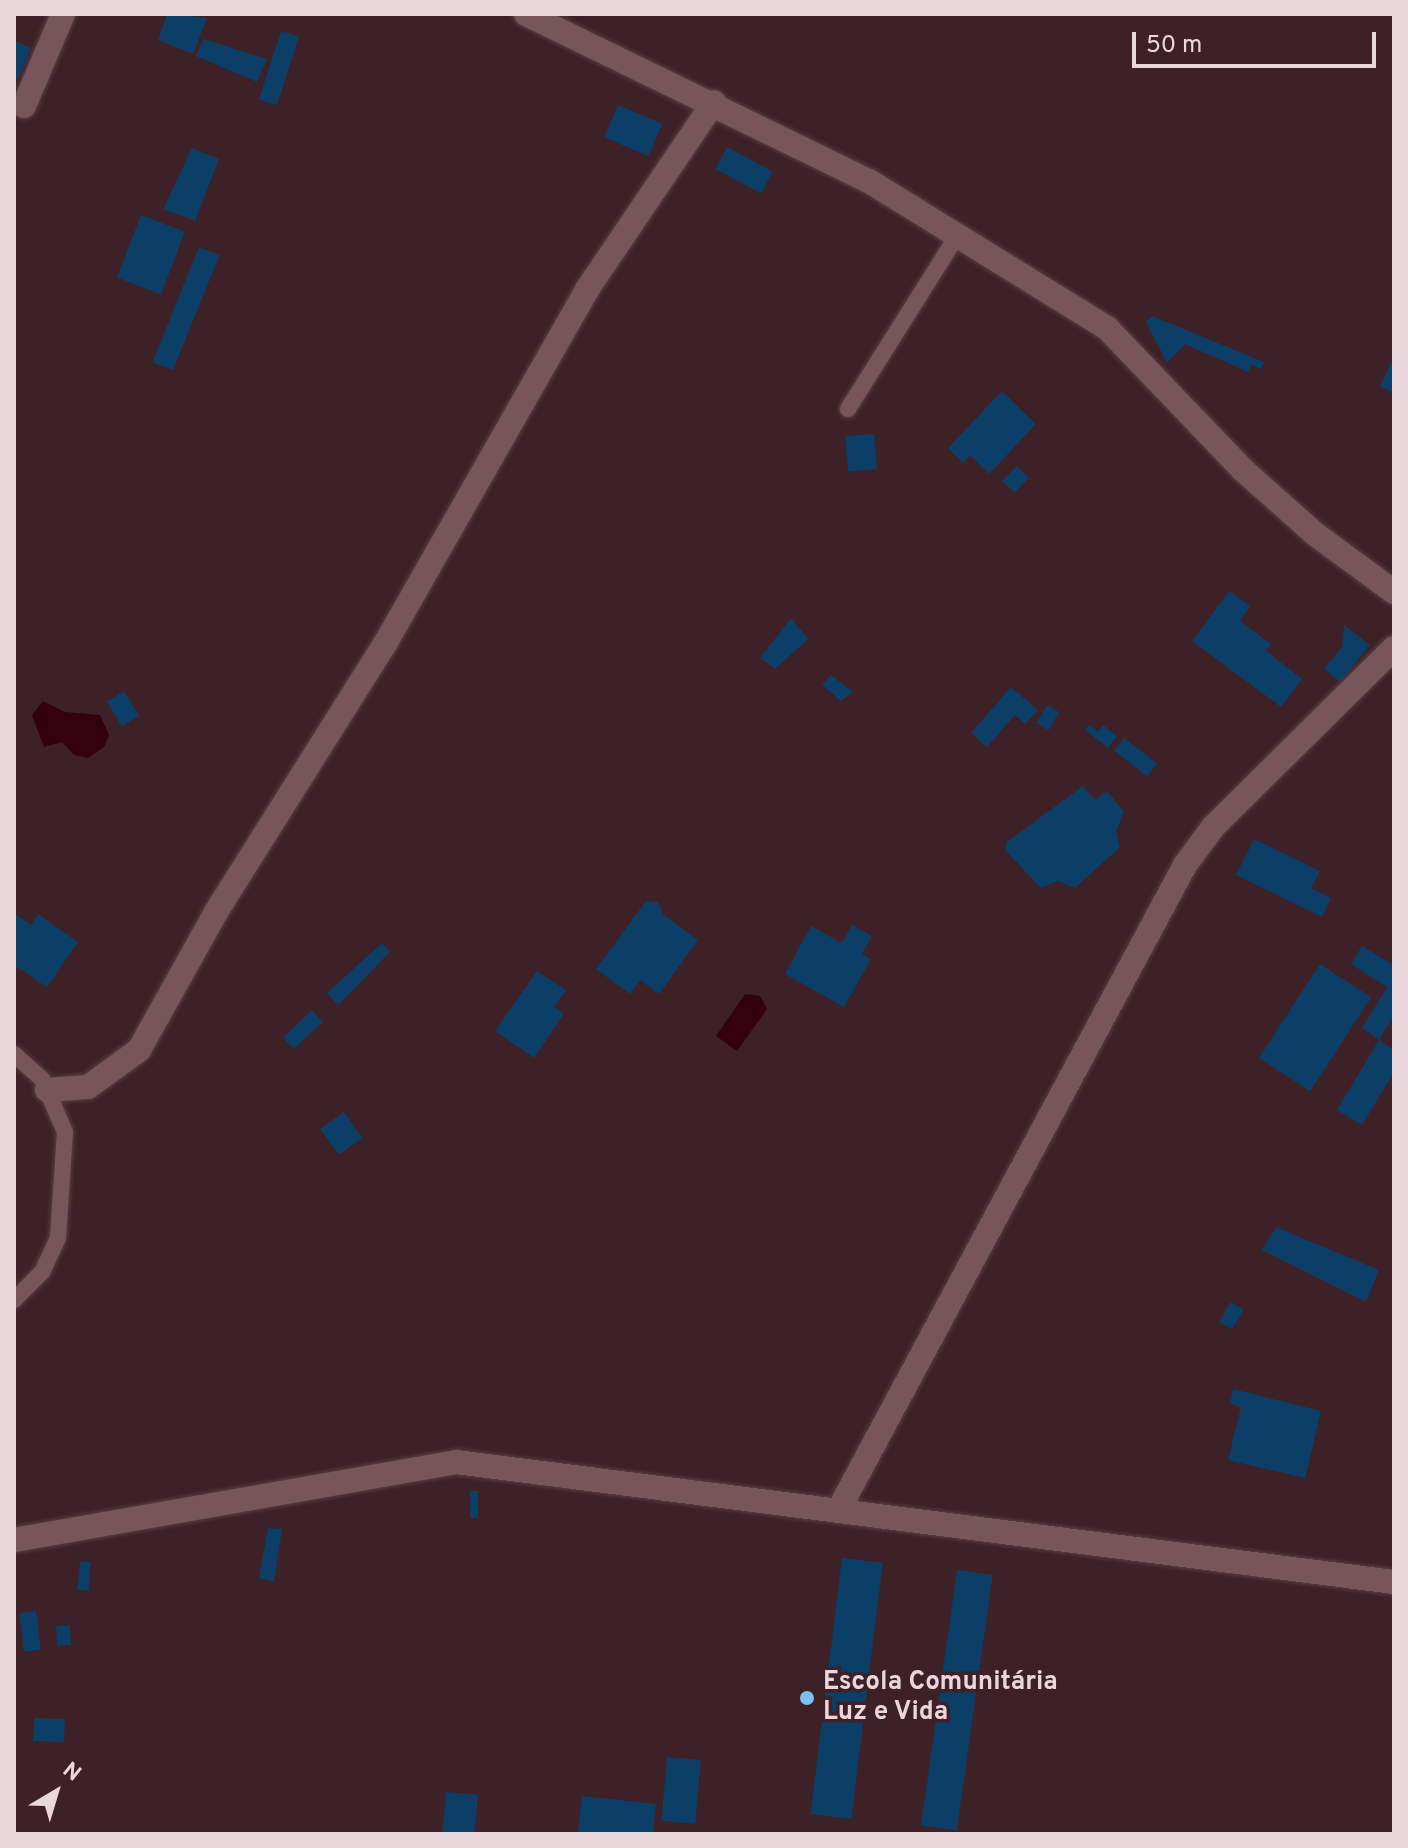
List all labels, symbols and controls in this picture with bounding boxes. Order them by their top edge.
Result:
scale bar [1136,16,1380,66]
text: 50 m [1146,31,1202,61]
place label: Escola Comunitária Luz e Vida [823,1667,1058,1728]
marker: Escola Comunitária Luz e Vida [798,1689,816,1707]
north arrow [16,1752,96,1832]
text: N [57,1757,86,1788]

